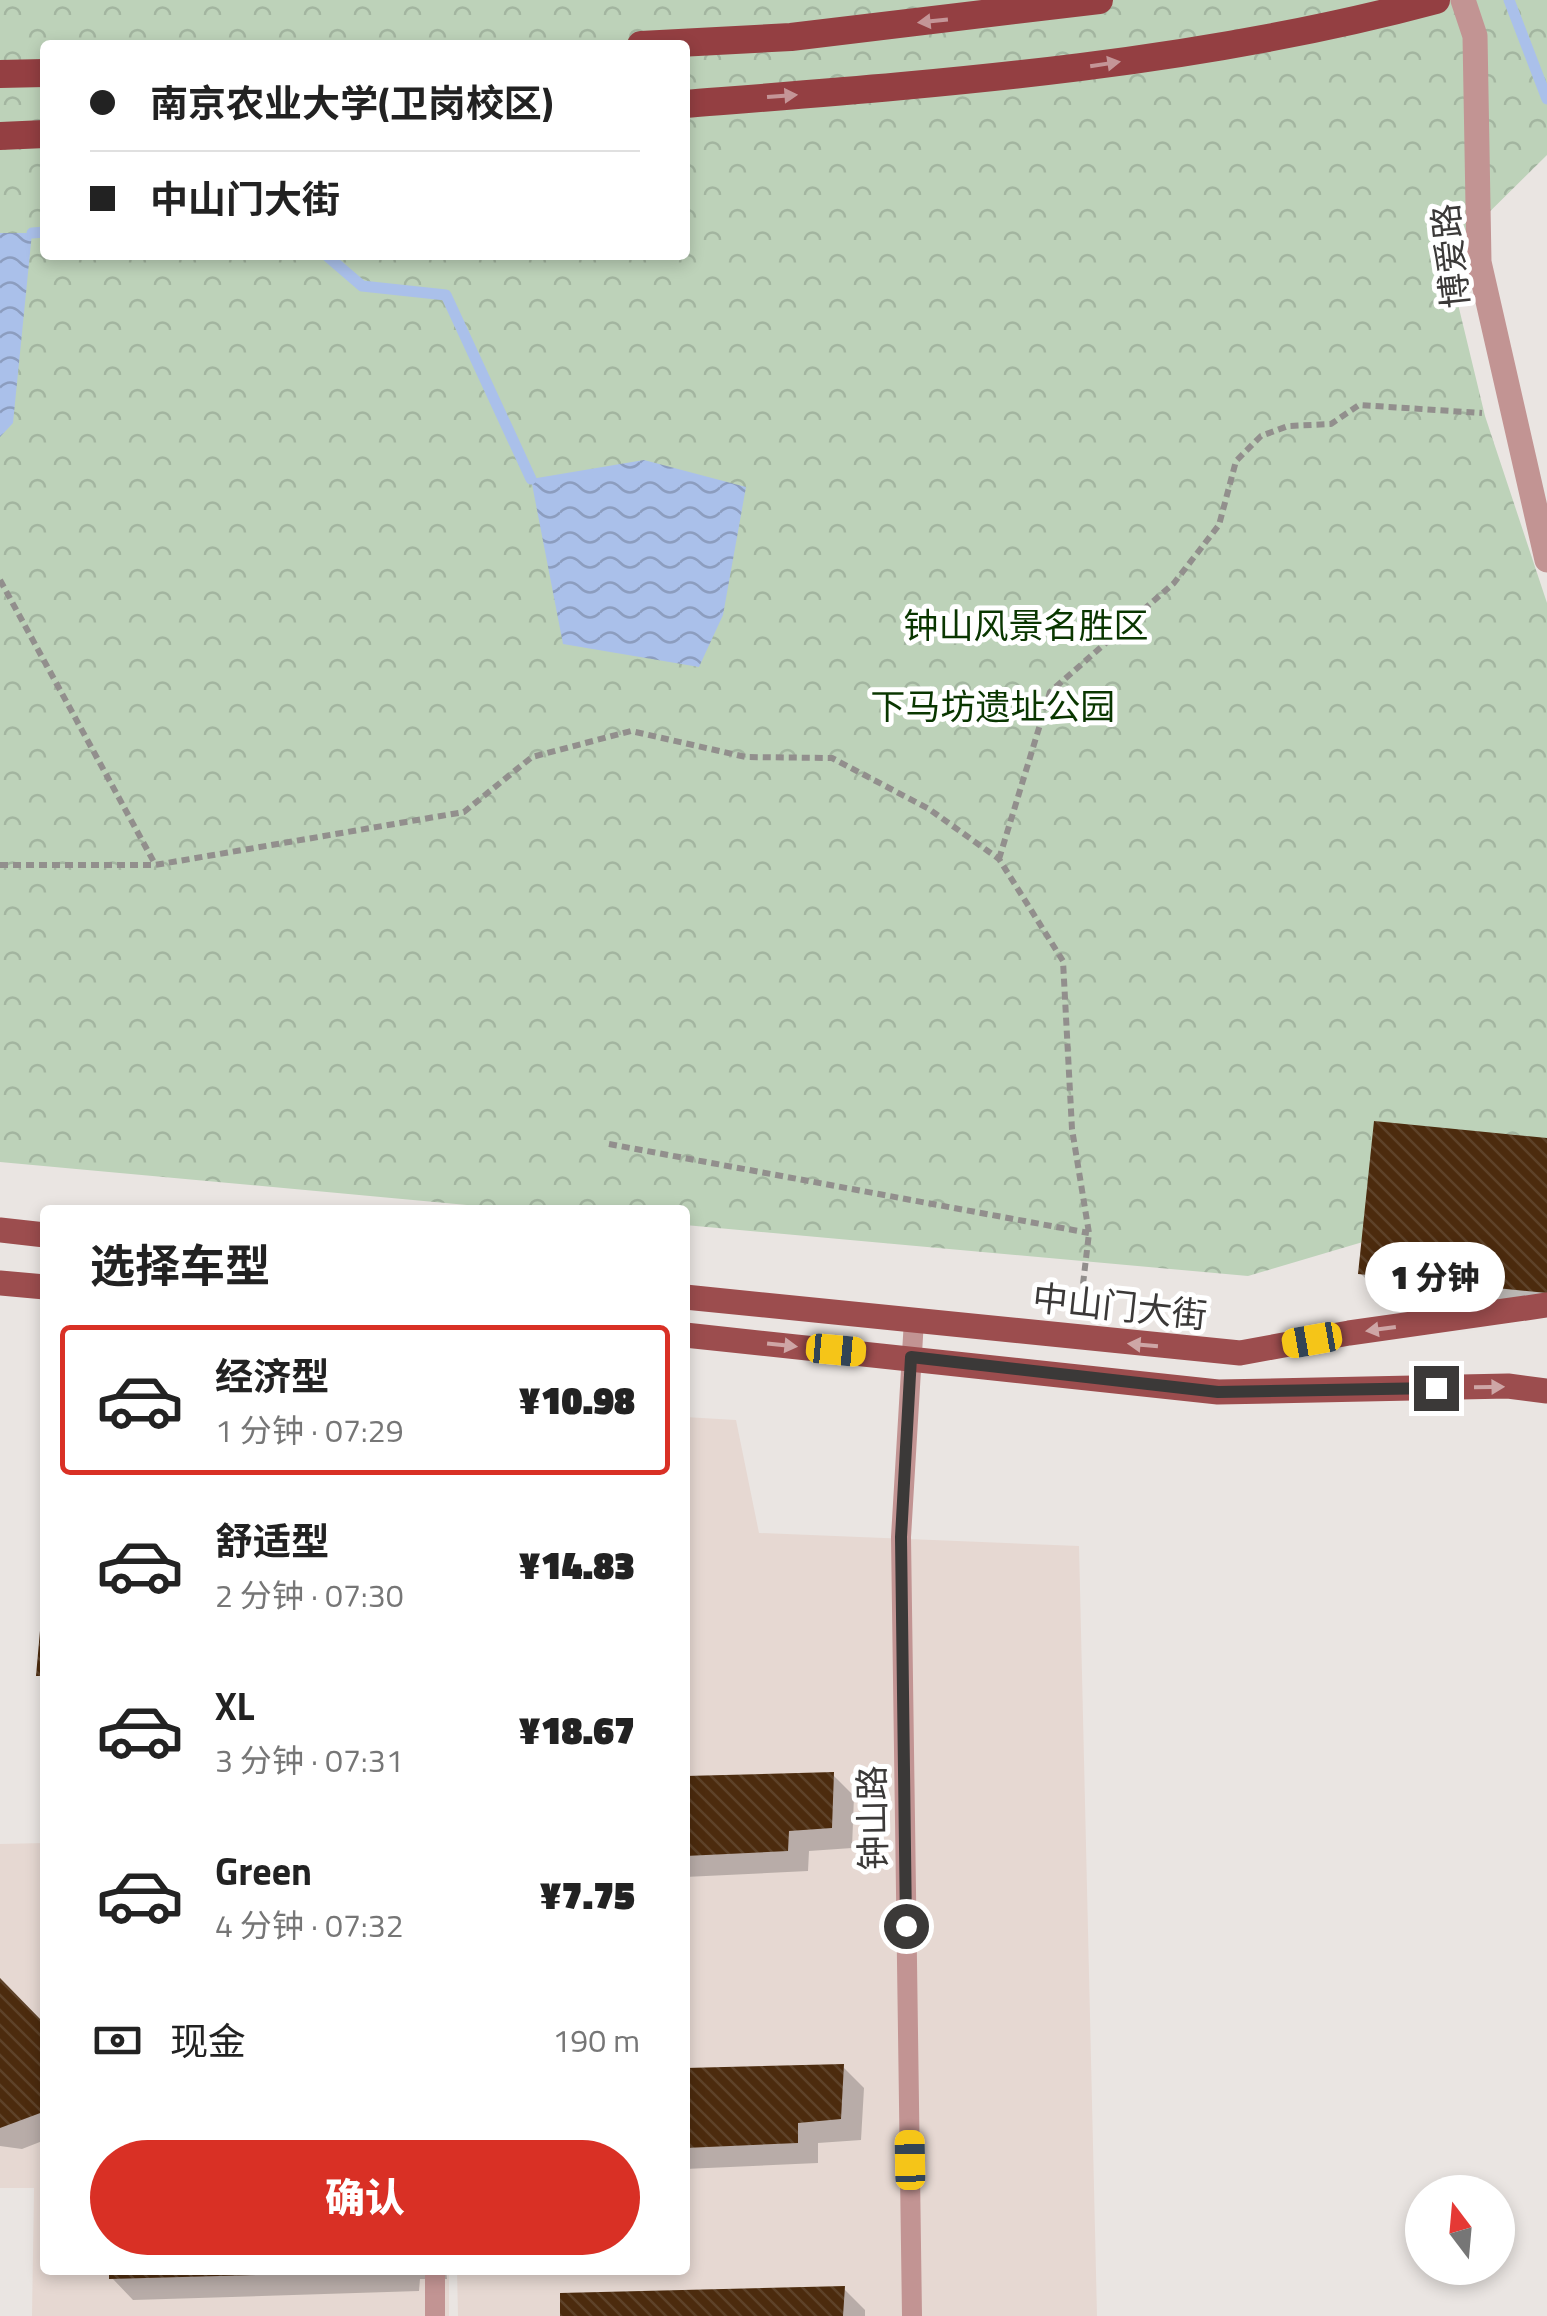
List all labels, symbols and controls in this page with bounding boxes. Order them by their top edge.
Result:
one-way arrow [916,13,948,29]
one-way arrow [1090,55,1122,71]
text: 南京农业大学(卫岗校区) [150,74,553,132]
one-way arrow [767,88,799,104]
text: 中山门大街 [150,170,340,228]
street label: 博爱路 [1418,201,1482,311]
park label: 钟山风景名胜区 [903,598,1149,652]
park label: 下马坊遗址公园 [870,679,1116,733]
text: 选择车型 [90,1231,270,1299]
callout: 1 分钟 [1366,1243,1506,1313]
text: 1 分钟 [1391,1253,1479,1301]
street label: 中山门大街 [1030,1270,1210,1342]
car [1280,1320,1344,1360]
one-way arrow [1365,1321,1397,1337]
car [805,1332,867,1368]
one-way arrow [1127,1336,1159,1352]
one-way arrow [767,1337,798,1353]
text: 经济型 [215,1347,329,1405]
icon: car [95,1355,185,1445]
route end [1414,1366,1459,1411]
text: ¥10.98 [519,1371,635,1429]
one-way arrow [1474,1378,1506,1394]
text: 1 分钟 · 07:29 [215,1406,404,1454]
text: 舒适型 [215,1512,329,1570]
icon: car [95,1520,185,1610]
text: ¥14.83 [519,1536,635,1594]
text: 2 分钟 · 07:30 [215,1571,404,1619]
text: XL [215,1677,255,1735]
icon: car [95,1685,185,1775]
text: ¥18.67 [519,1701,635,1759]
text: 3 分钟 · 07:31 [215,1736,404,1784]
street label: 钟山路 [844,1765,900,1871]
text: Green [215,1842,312,1900]
icon: car [95,1850,185,1940]
text: ¥7.75 [540,1866,635,1924]
text: 4 分钟 · 07:32 [215,1901,404,1949]
route start [884,1904,929,1949]
text: 现金 [170,2012,246,2070]
icon: cash [90,2013,145,2068]
text: 190 m [552,2016,640,2064]
car [894,2130,926,2190]
button: 确认 [90,2140,640,2255]
north arrow [1405,2175,1515,2285]
map controls [1405,2175,1515,2285]

